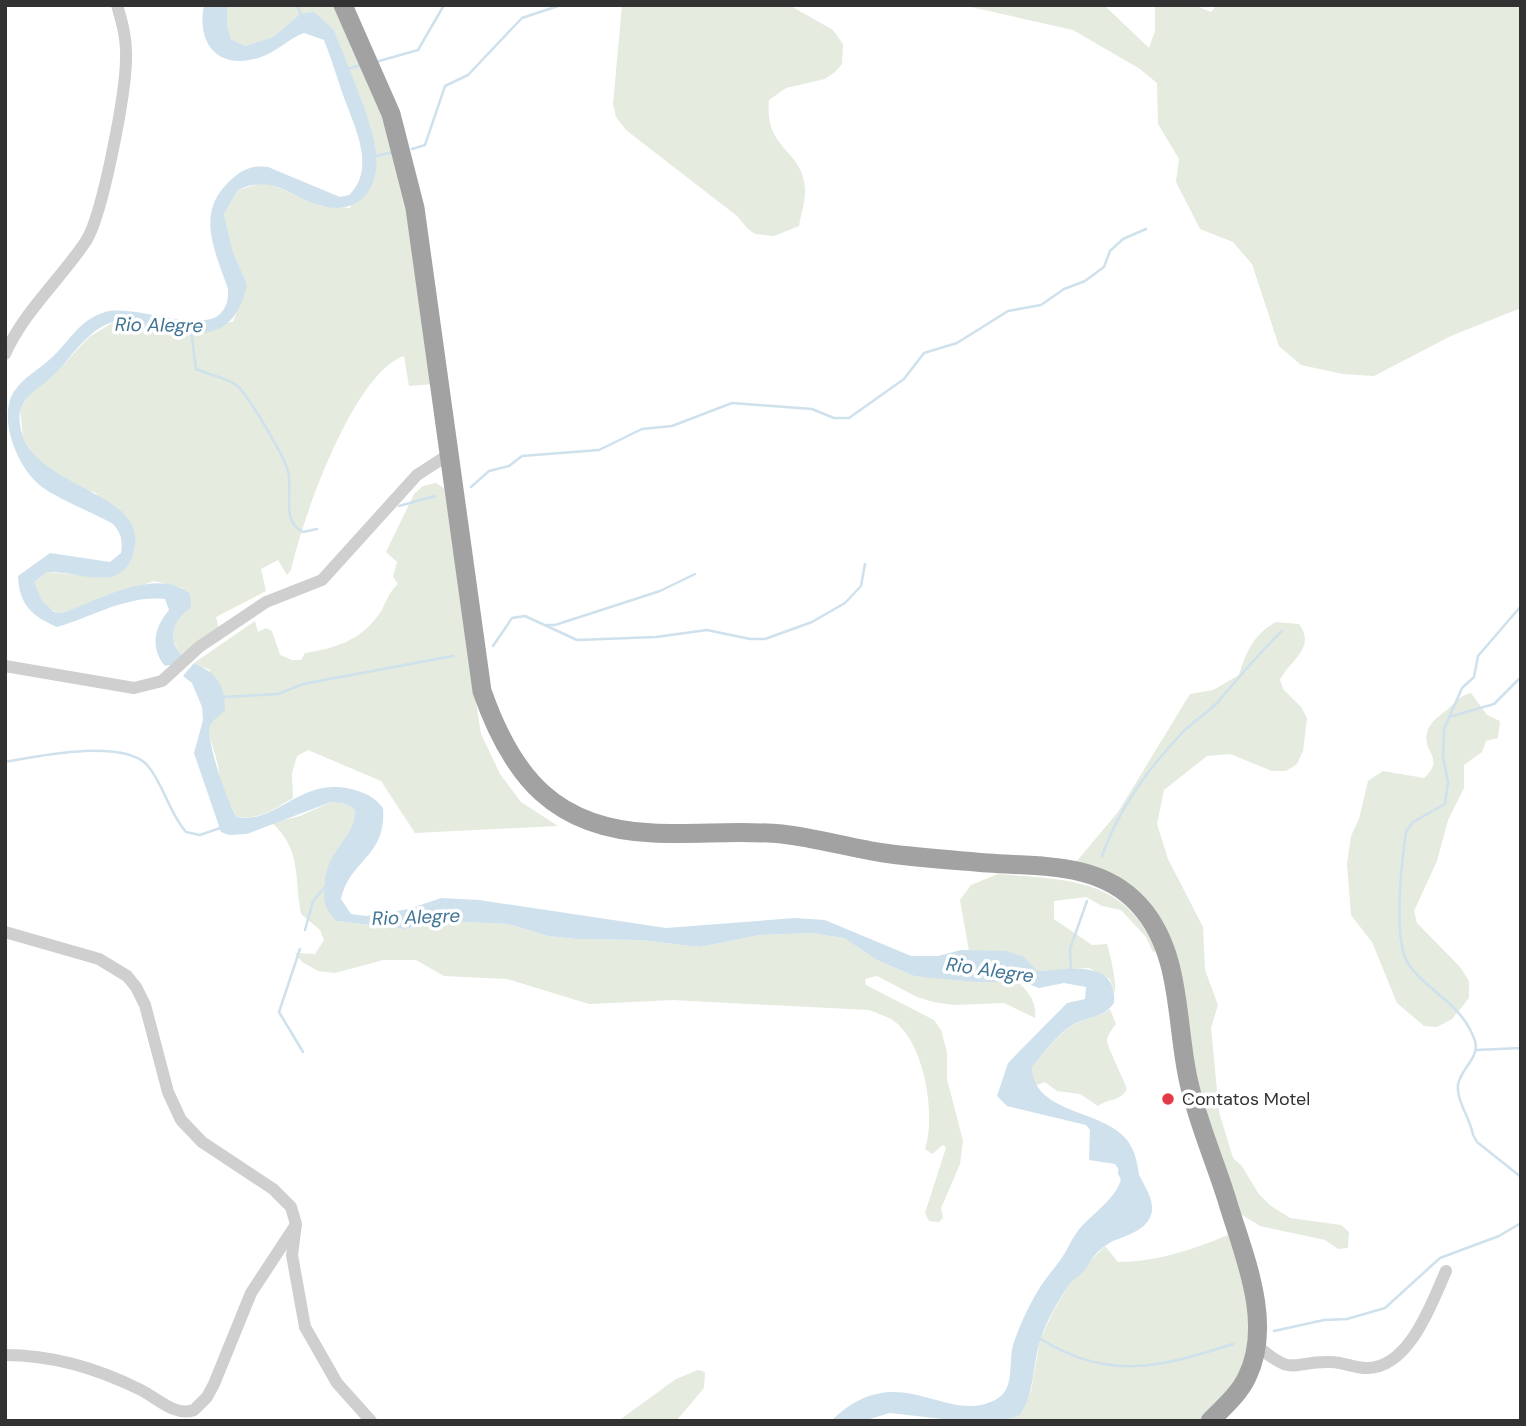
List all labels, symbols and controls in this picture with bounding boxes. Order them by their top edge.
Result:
water label: Rio Alegre [115,312,204,338]
water label: Rio Alegre [371,903,461,931]
water label: Rio Alegre [945,951,1036,989]
place label: Contatos Motel [1182,1087,1310,1111]
marker: Contatos Motel [1160,1091,1176,1107]

